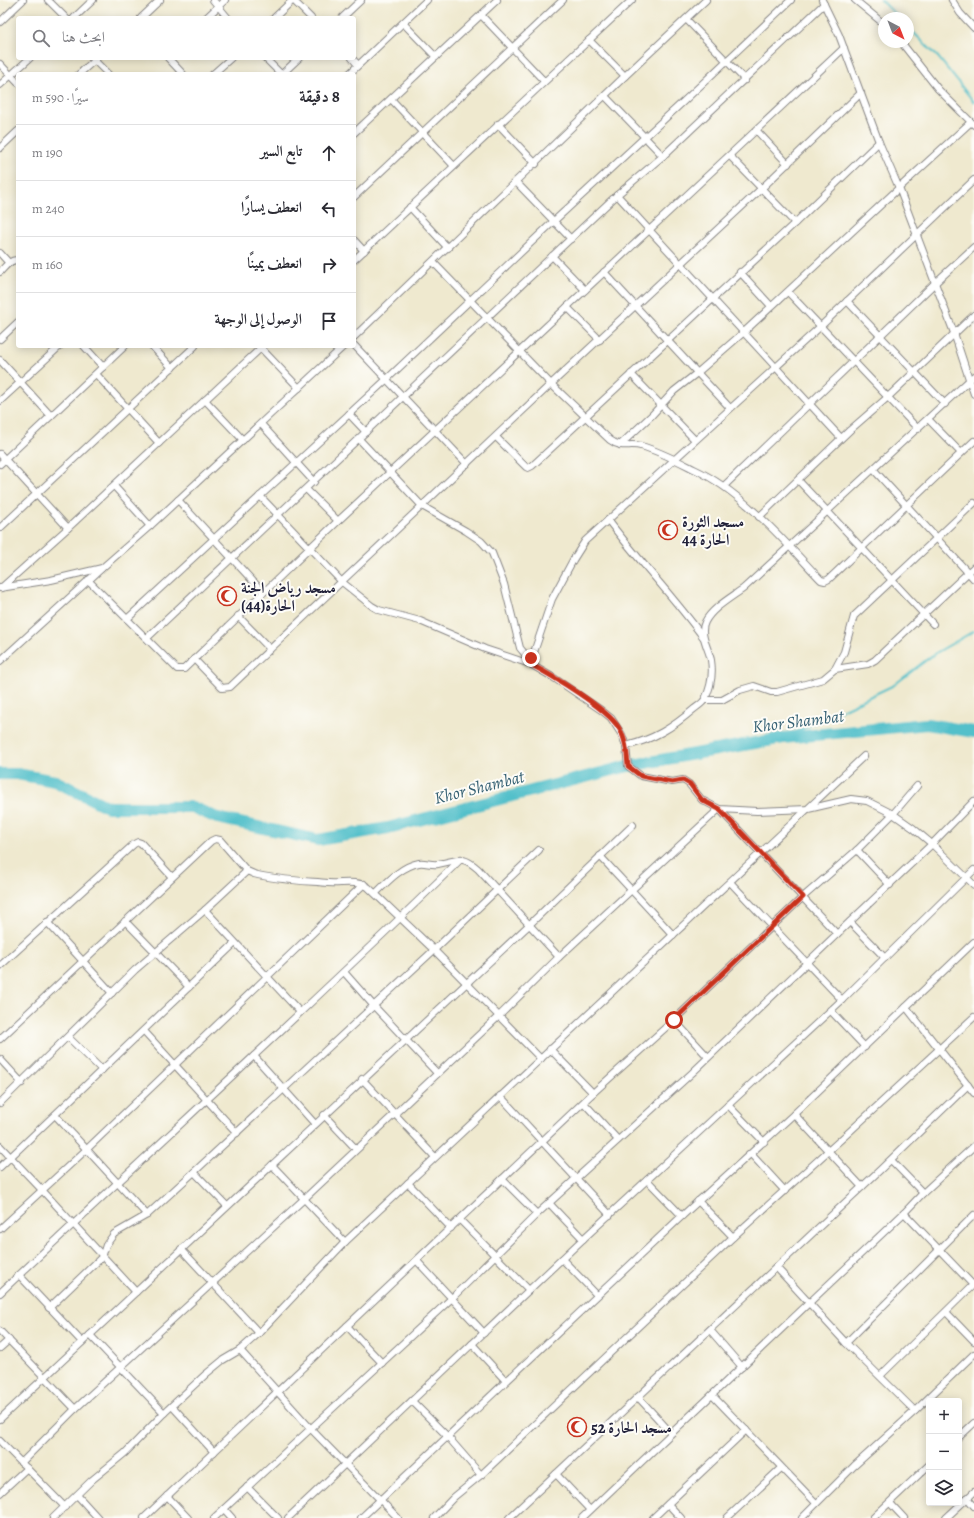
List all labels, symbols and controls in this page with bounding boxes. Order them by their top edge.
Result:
north arrow [878,12,914,48]
search box [16,16,356,60]
icon: search [30,27,52,49]
text: ابحث هنا [62,27,105,47]
text: 8 دقيقة [299,85,340,108]
text: سيرًا · 590 m [32,89,89,106]
text: تابع السير [260,141,302,161]
icon: ahead [318,142,340,164]
text: 190 m [32,144,63,161]
text: انعطف يسارًا [241,197,302,217]
icon: left [318,198,340,220]
text: 240 m [32,200,64,217]
text: انعطف يمينًا [247,253,302,273]
icon: right [318,254,340,276]
text: 160 m [32,256,63,273]
text: الوصول إلى الوجهة [215,309,302,329]
icon: arrive [318,310,340,332]
place label: مسجد الثورة الحارة 44 [682,511,744,551]
mosque icon: مسجد الثورة الحارة 44 [657,519,679,541]
place label: مسجد رياض الجنة الحارة(44) [241,577,336,617]
mosque icon: مسجد رياض الجنة الحارة(44) [216,585,238,607]
route end [522,649,540,667]
water label: Khor Shambat [751,704,846,738]
water label: Khor Shambat [432,765,528,810]
route start [665,1011,683,1029]
map controls [926,1398,962,1506]
button: + [926,1398,962,1434]
mosque icon: مسجد الحارة 52 [566,1416,588,1438]
place label: مسجد الحارة 52 [591,1417,672,1439]
button: − [926,1434,962,1470]
button: layers [926,1470,962,1506]

